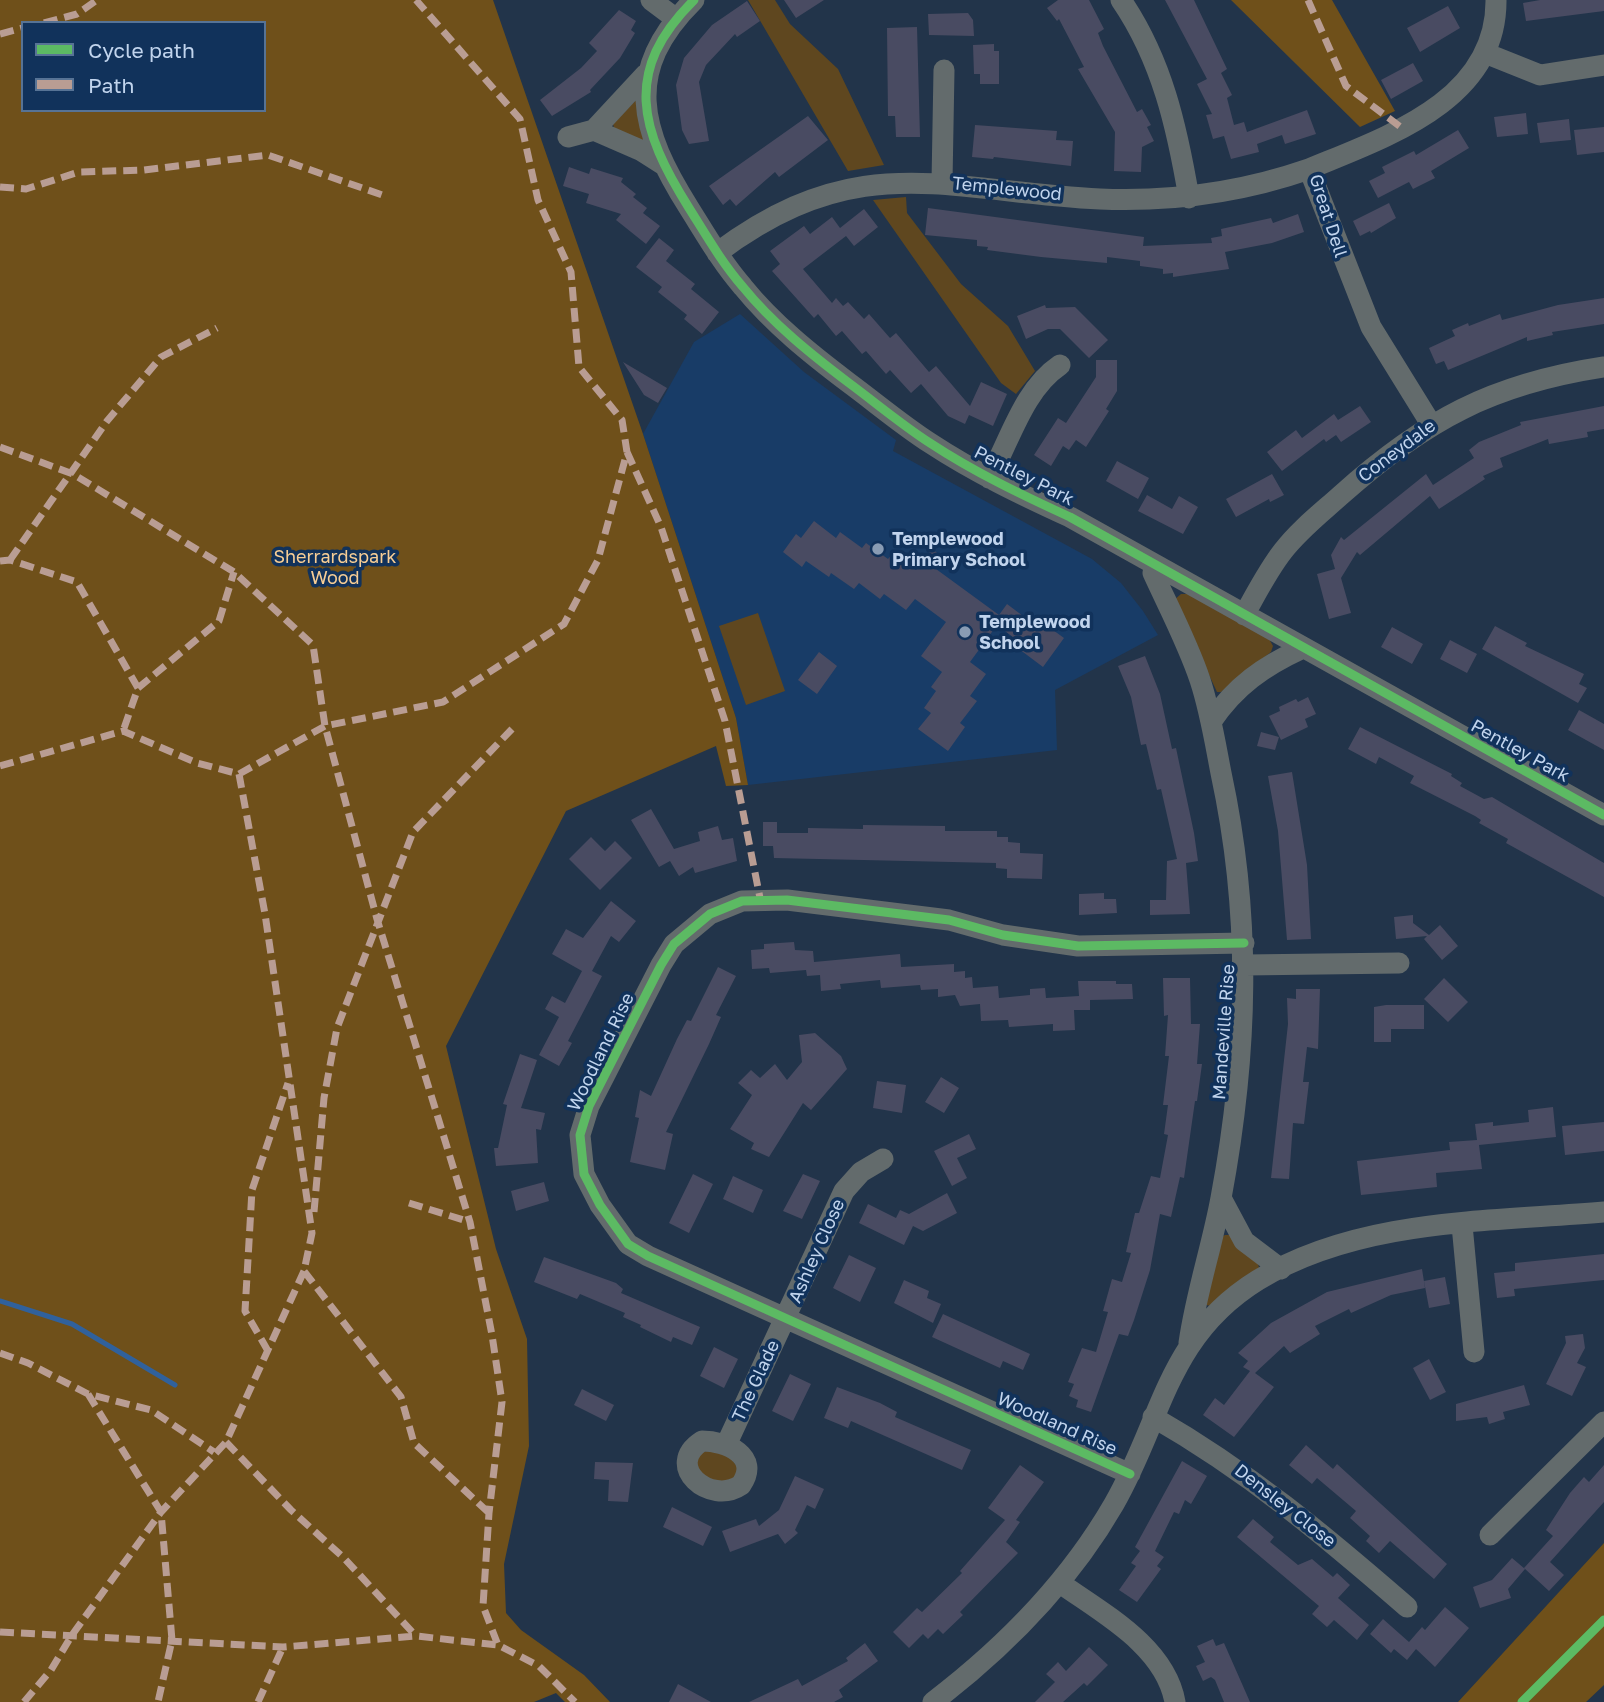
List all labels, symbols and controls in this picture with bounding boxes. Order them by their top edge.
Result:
legend [21,21,266,112]
text: Cycle path [88,37,195,63]
text: Path [88,72,135,98]
street label: Great Dell [1304,172,1352,260]
street label: Templewood [951,173,1063,205]
street label: Coneydale [1354,415,1440,487]
street label: Pentley Park [970,442,1078,510]
place label: Templewood Primary School [892,528,1026,570]
marker: Templewood Primary School [870,541,886,557]
park label: Sherrardspark Wood [274,546,396,588]
place label: Templewood School [979,611,1091,654]
marker: Templewood School [957,624,973,640]
street label: Pentley Park [1467,715,1573,787]
street label: Mandeville Rise [1208,963,1240,1101]
street label: Woodland Rise [563,989,639,1115]
street label: Ashley Close [784,1196,850,1306]
street label: The Glade [728,1337,784,1425]
street label: Woodland Rise [994,1388,1120,1460]
street label: Densley Close [1230,1460,1340,1552]

